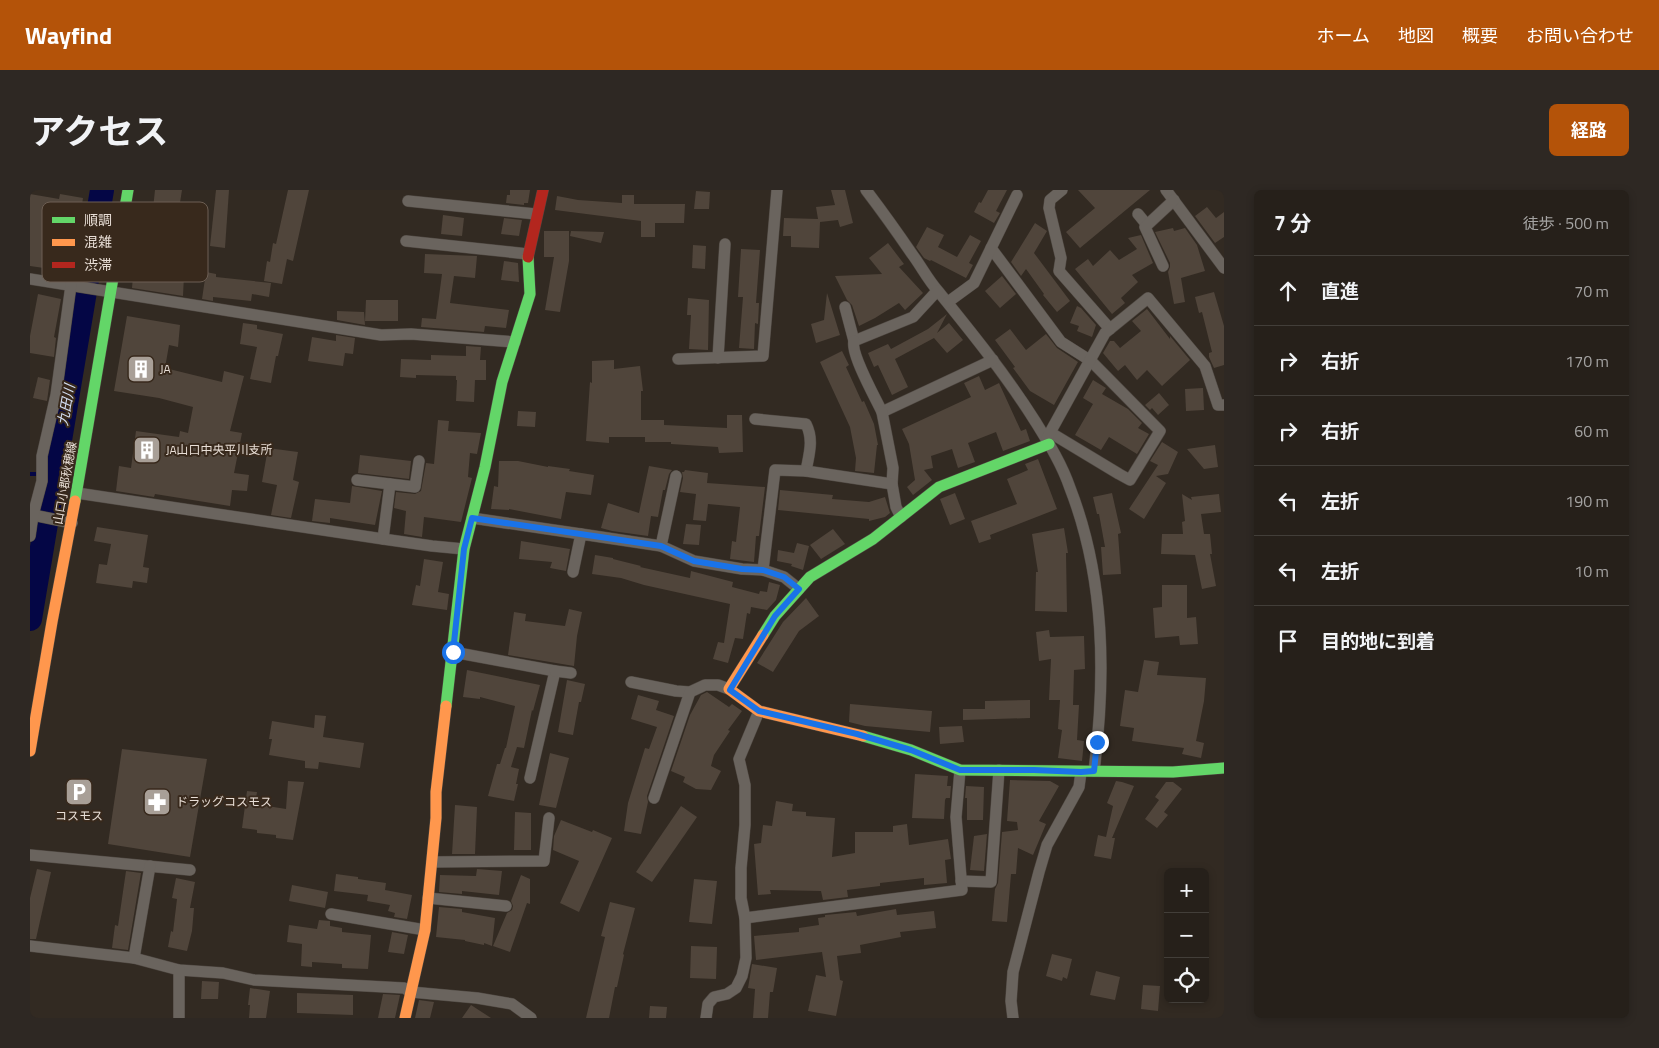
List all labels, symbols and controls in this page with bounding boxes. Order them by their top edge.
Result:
text: Wayfind [25,17,112,53]
text: ホーム [1317,22,1370,49]
text: 地図 [1398,22,1434,49]
text: 概要 [1462,22,1498,49]
text: お問い合わせ [1526,22,1634,49]
text: アクセス [30,104,168,158]
button: 経路 [1549,104,1629,156]
legend [42,202,208,282]
text: 7 分 [1274,207,1311,239]
text: 順調 [84,209,112,230]
text: 徒歩 · 500 m [1523,211,1609,235]
text: 混雑 [84,231,112,252]
text: 渋滞 [84,254,112,275]
text: 直進 [1321,276,1359,305]
icon: ahead [1274,277,1302,305]
text: 70 m [1574,279,1609,303]
text: 右折 [1321,346,1359,375]
icon: right [1274,347,1302,375]
text: 170 m [1565,349,1609,373]
building icon: JA [126,354,156,384]
place label: JA [160,359,171,378]
water label: 九田川 [52,380,80,427]
text: 右折 [1321,416,1359,445]
icon: right [1274,417,1302,445]
text: 60 m [1574,419,1609,443]
building icon: JA山口中央平川支所 [132,435,162,465]
street label: 山口小郡秋穂線 [48,440,81,526]
place label: JA山口中央平川支所 [166,440,273,459]
text: 左折 [1321,486,1359,515]
icon: left [1274,487,1302,515]
text: 190 m [1565,489,1609,513]
text: 左折 [1321,556,1359,585]
icon: left [1274,557,1302,585]
text: 10 m [1574,559,1609,583]
text: 目的地に到着 [1321,626,1435,655]
icon: arrive [1274,627,1302,655]
route start [442,641,465,664]
route end [1086,731,1109,754]
parking icon: コスモス [64,777,94,807]
pharmacy icon: ドラッグコスモス [142,787,172,817]
place label: ドラッグコスモス [176,792,272,811]
place label: コスモス [55,806,103,825]
map controls [1164,868,1209,1003]
button: + [1164,868,1209,913]
button: − [1164,913,1209,958]
button: locate [1164,958,1209,1003]

